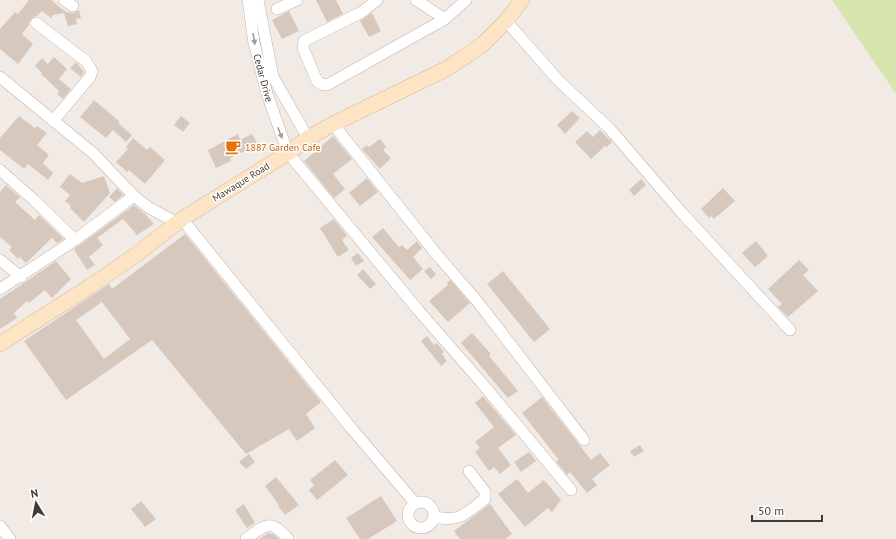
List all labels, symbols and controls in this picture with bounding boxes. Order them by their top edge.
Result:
one-way arrow [251,33,257,45]
street label: Cedar Drive [250,53,276,103]
one-way arrow [278,127,284,139]
cafe icon: 1887 Garden Cafe [224,138,242,156]
place label: 1887 Garden Cafe [245,141,321,154]
street label: Mawaque Road [210,159,272,205]
north arrow [16,483,56,523]
text: N [29,486,39,501]
scale bar [752,497,822,523]
text: 50 m [758,503,784,518]

